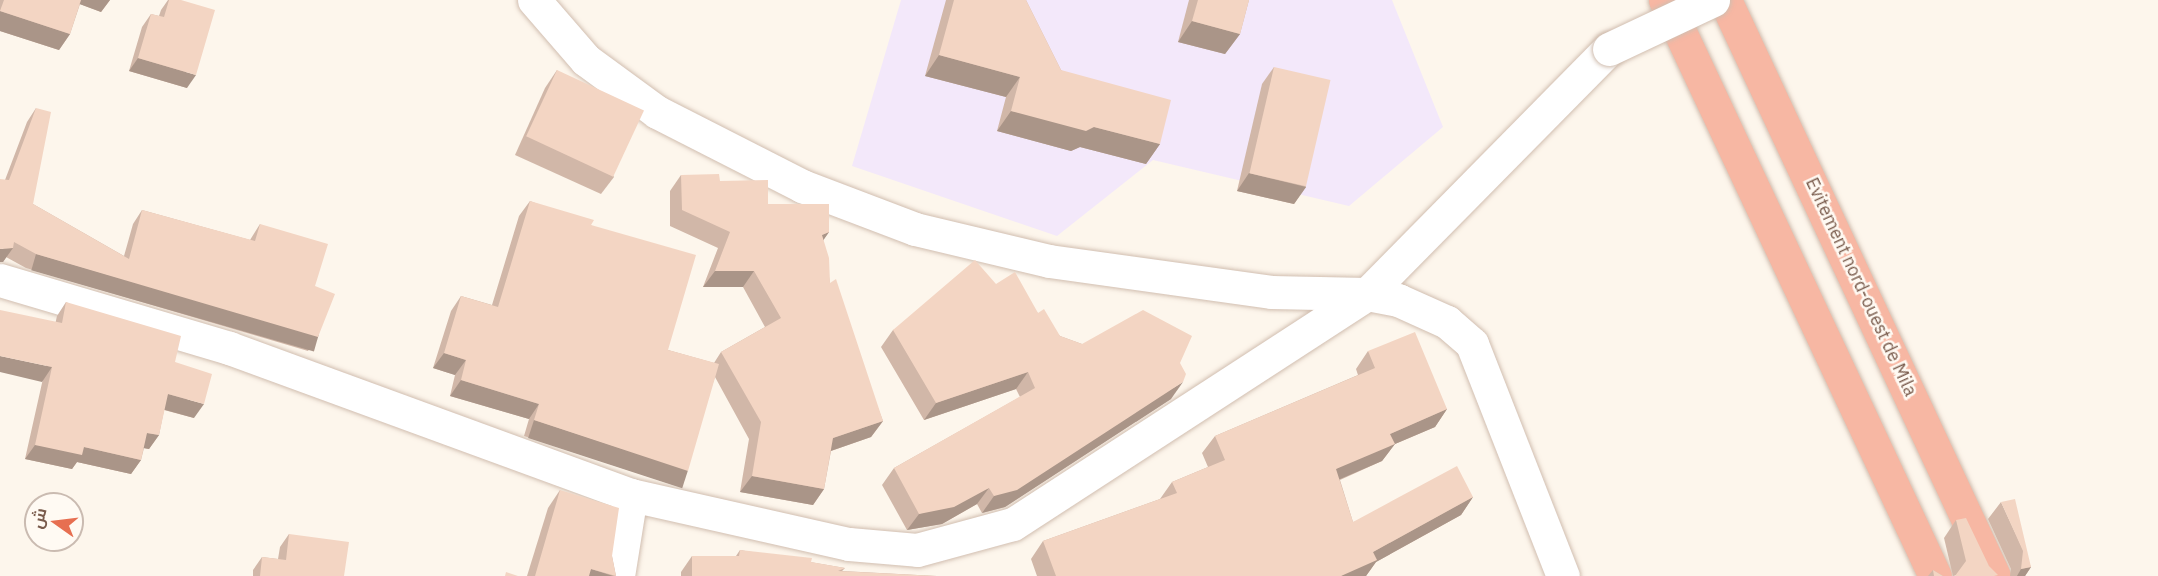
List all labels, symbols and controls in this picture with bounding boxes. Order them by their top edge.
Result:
street label: Evitement nord-ouest de Mila [1801,174,1921,400]
north arrow [24,492,84,552]
text: ش [26,506,51,531]

